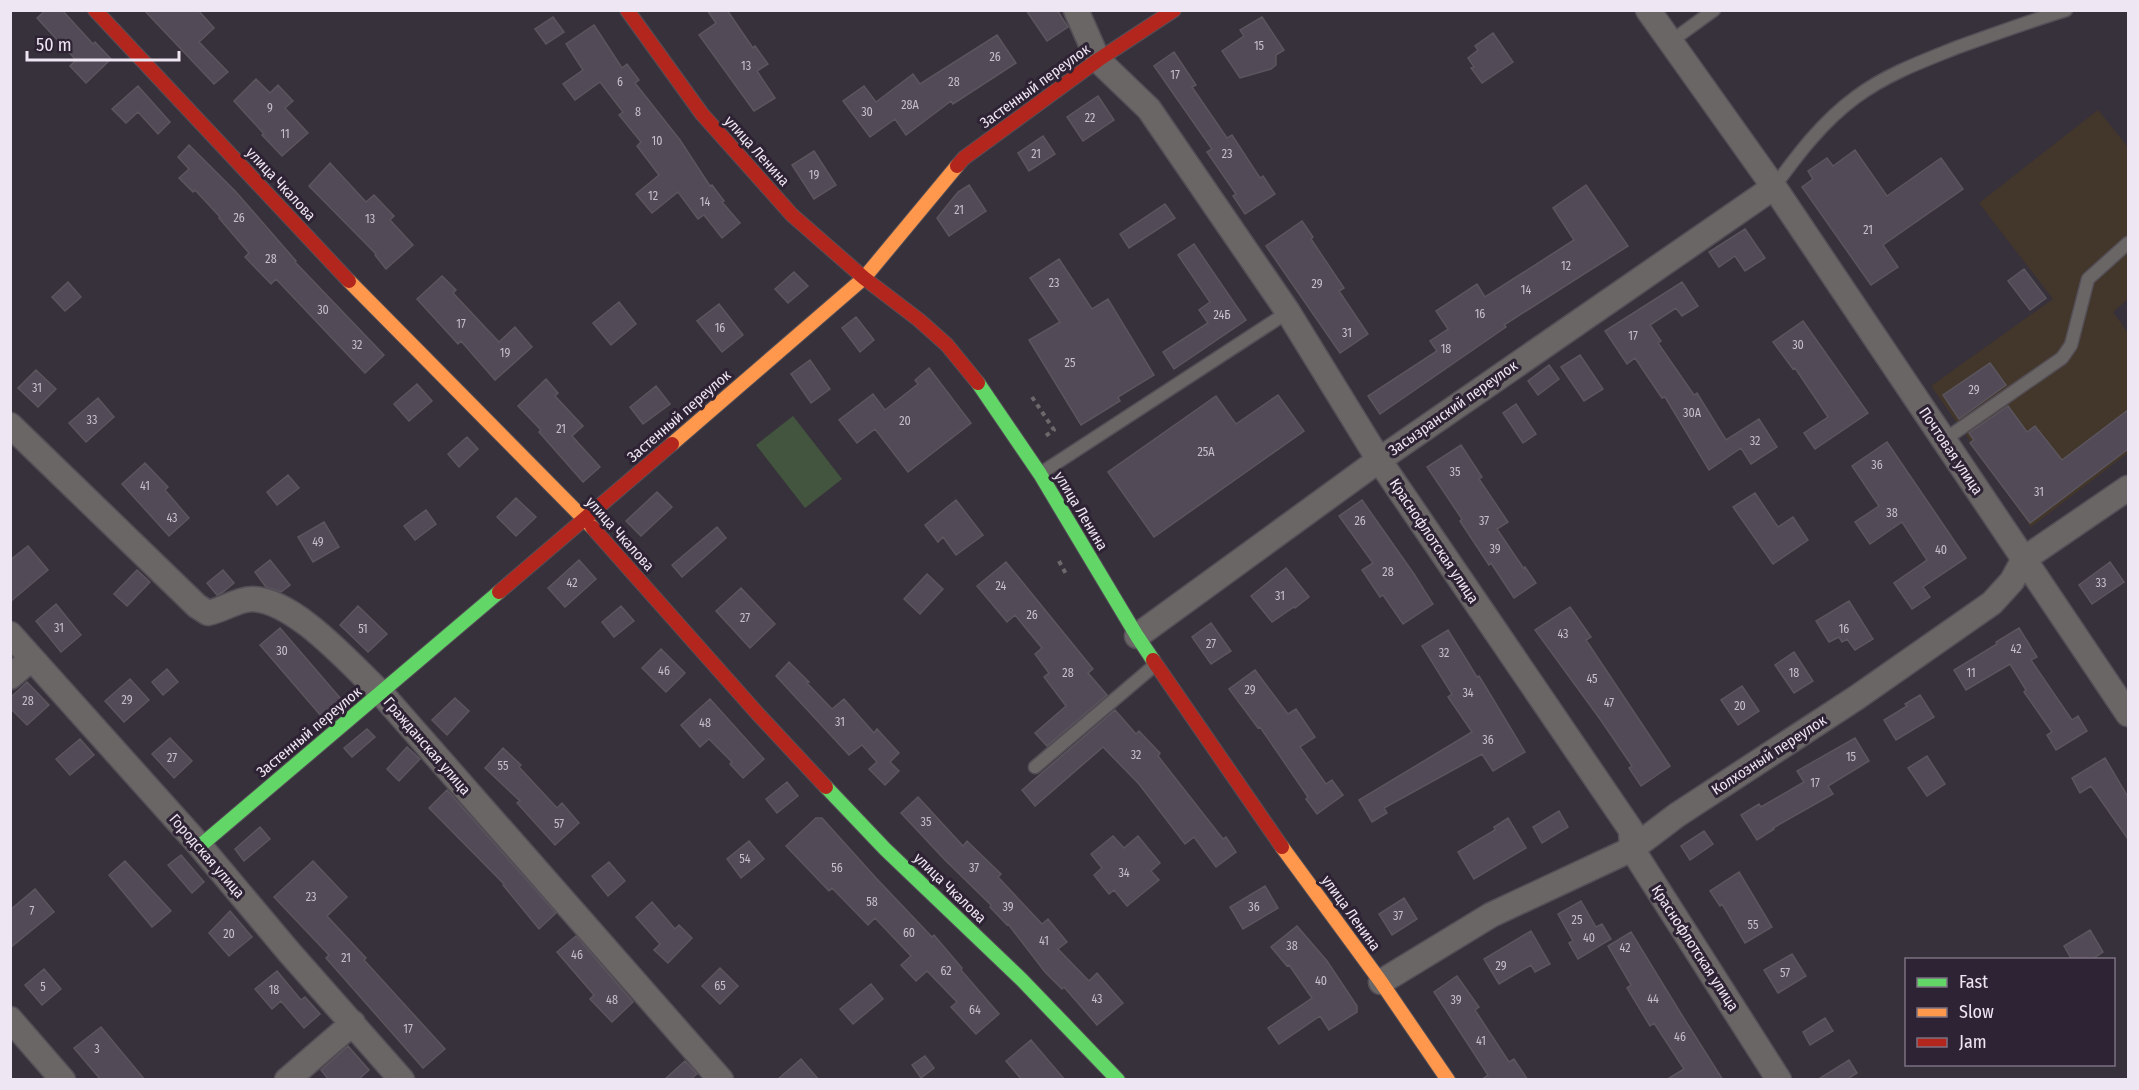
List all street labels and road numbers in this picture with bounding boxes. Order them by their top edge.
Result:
street label: Застенный переулок [977,40,1093,132]
street label: улица Ленина [721,112,793,190]
street label: улица Чкалова [242,144,320,224]
street label: Засызранский переулок [1385,357,1521,459]
street label: Застенный переулок [624,366,734,466]
street label: Почтовая улица [1915,404,1987,498]
street label: улица Ленина [1050,468,1112,554]
street label: Краснофлотская улица [1386,475,1482,607]
street label: улица Чкалова [582,493,658,575]
street label: Застенный переулок [253,683,365,781]
street label: Гражданская улица [380,693,474,799]
street label: Колхозный переулок [1708,711,1830,799]
street label: Городская улица [166,810,248,902]
street label: улица Чкалова [910,849,990,927]
street label: улица Ленина [1318,872,1384,954]
street label: Краснофлотская улица [1648,882,1742,1014]

